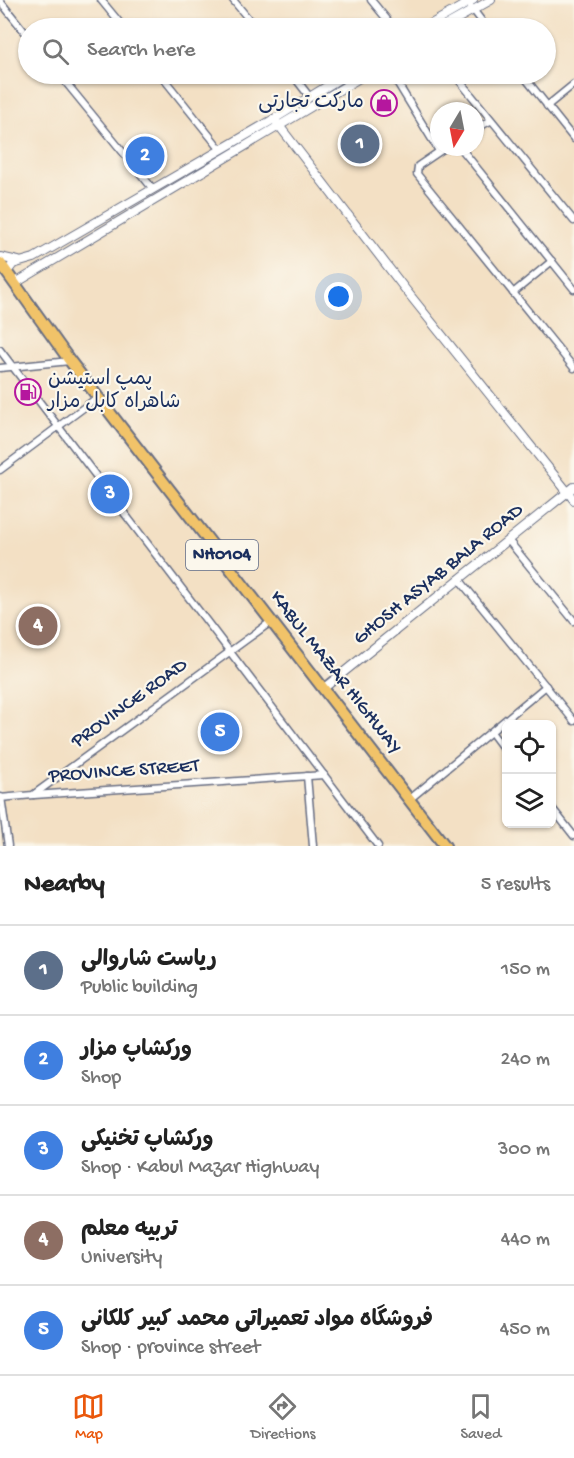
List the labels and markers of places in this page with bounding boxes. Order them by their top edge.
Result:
shop icon: مارکت تجارتی [369,88,399,118]
place label: مارکت تجارتی [258,91,364,115]
pin: 1 [340,122,380,166]
pin: 2 [126,134,164,178]
place label: پمپ استیشن شاهراه کابل مزار [46,368,181,415]
fuel station icon: پمپ استیشن شاهراه کابل مزار [13,377,43,407]
pin: 3 [90,472,130,516]
pin: 4 [18,604,57,648]
pin: 5 [200,710,240,754]

